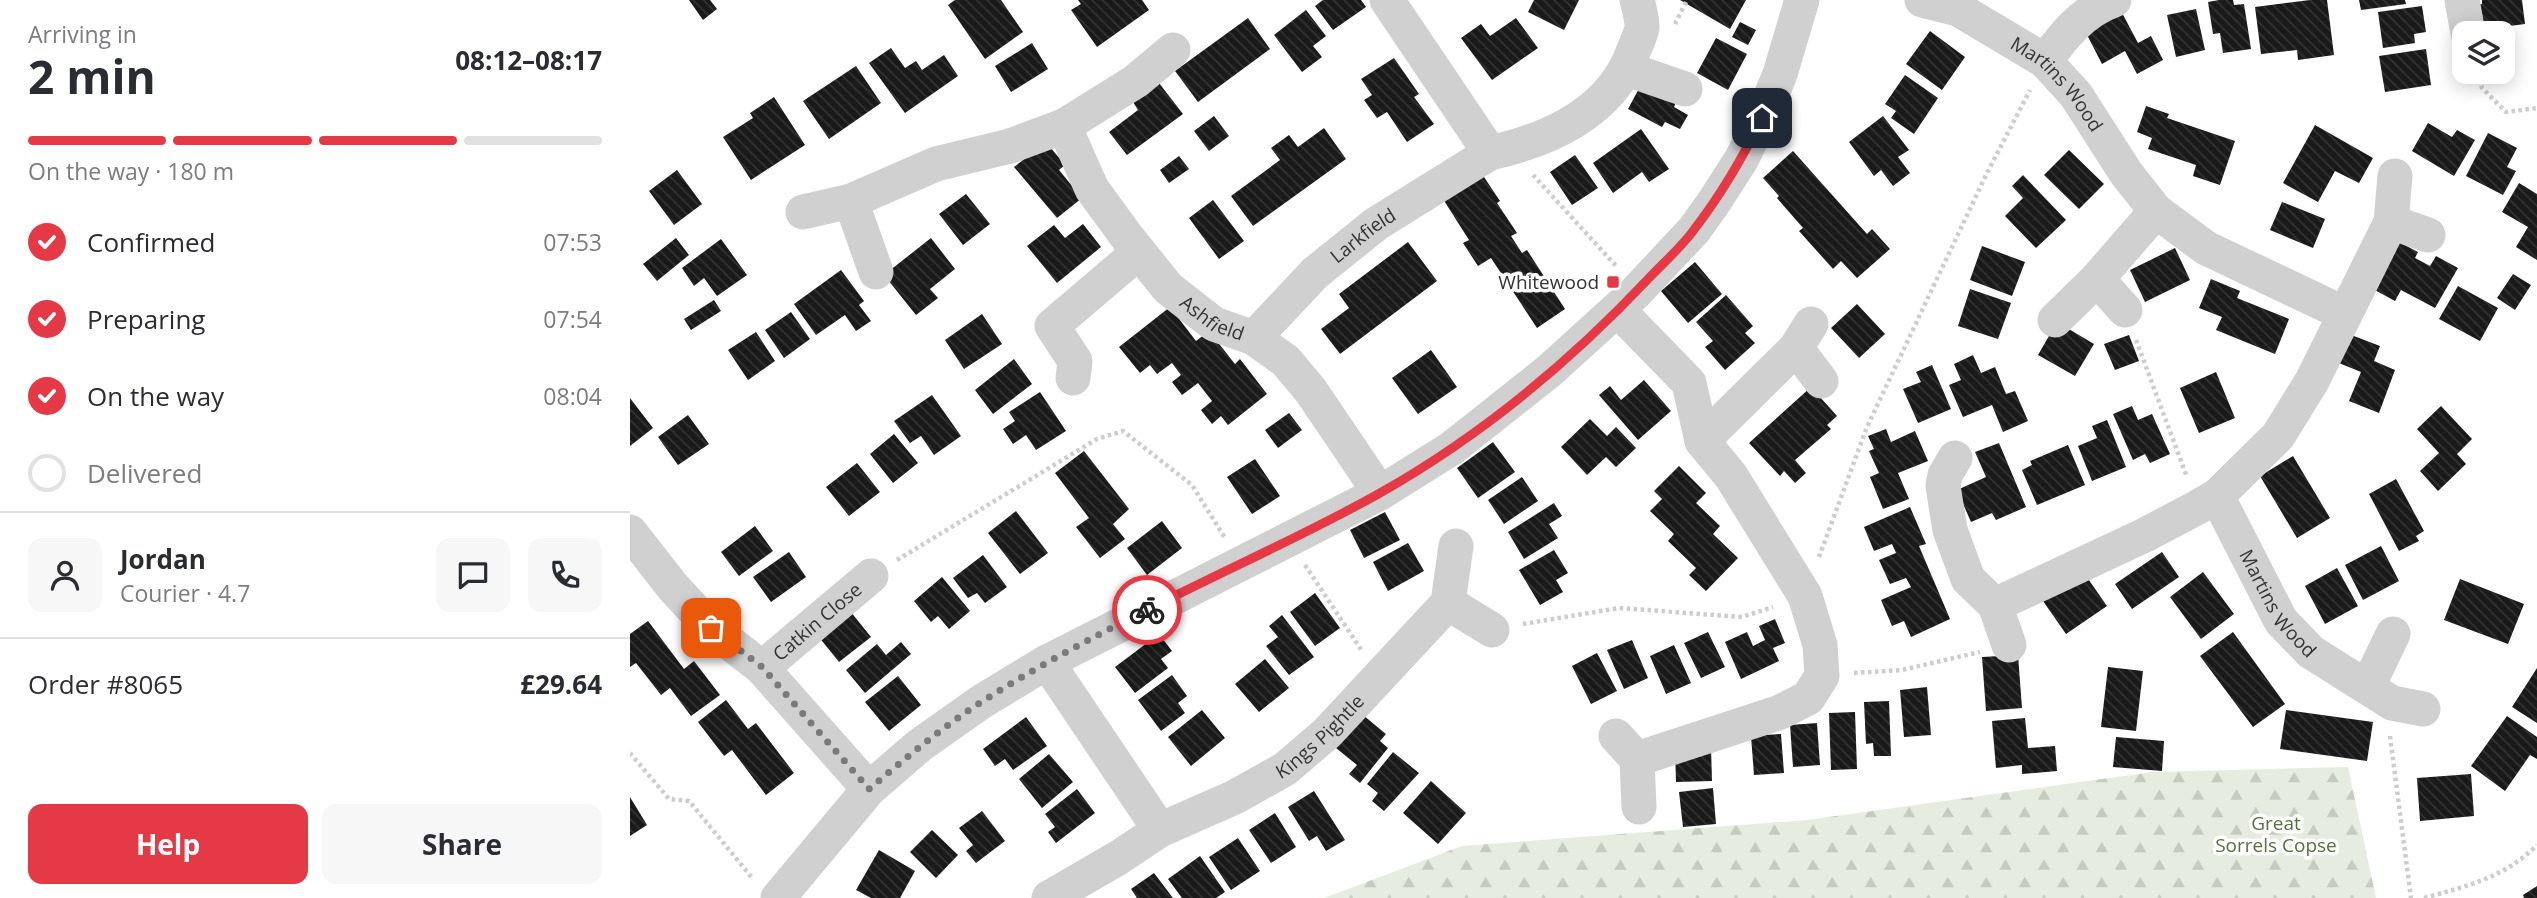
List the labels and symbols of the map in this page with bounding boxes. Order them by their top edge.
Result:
street label: Martins Wood [2006,30,2109,136]
pin [1732,88,1792,148]
street label: Larkfield [1324,202,1401,269]
place label: Whitewood [1498,269,1599,295]
marker: Whitewood [1605,274,1621,290]
street label: Ashfield [1175,289,1248,347]
street label: Martins Wood [2234,545,2322,663]
courier [1112,575,1182,645]
street label: Catkin Close [767,577,867,667]
pin [681,598,741,658]
street label: Kings Pightle [1271,689,1370,785]
park label: Great Sorrels Copse [2215,810,2337,858]

